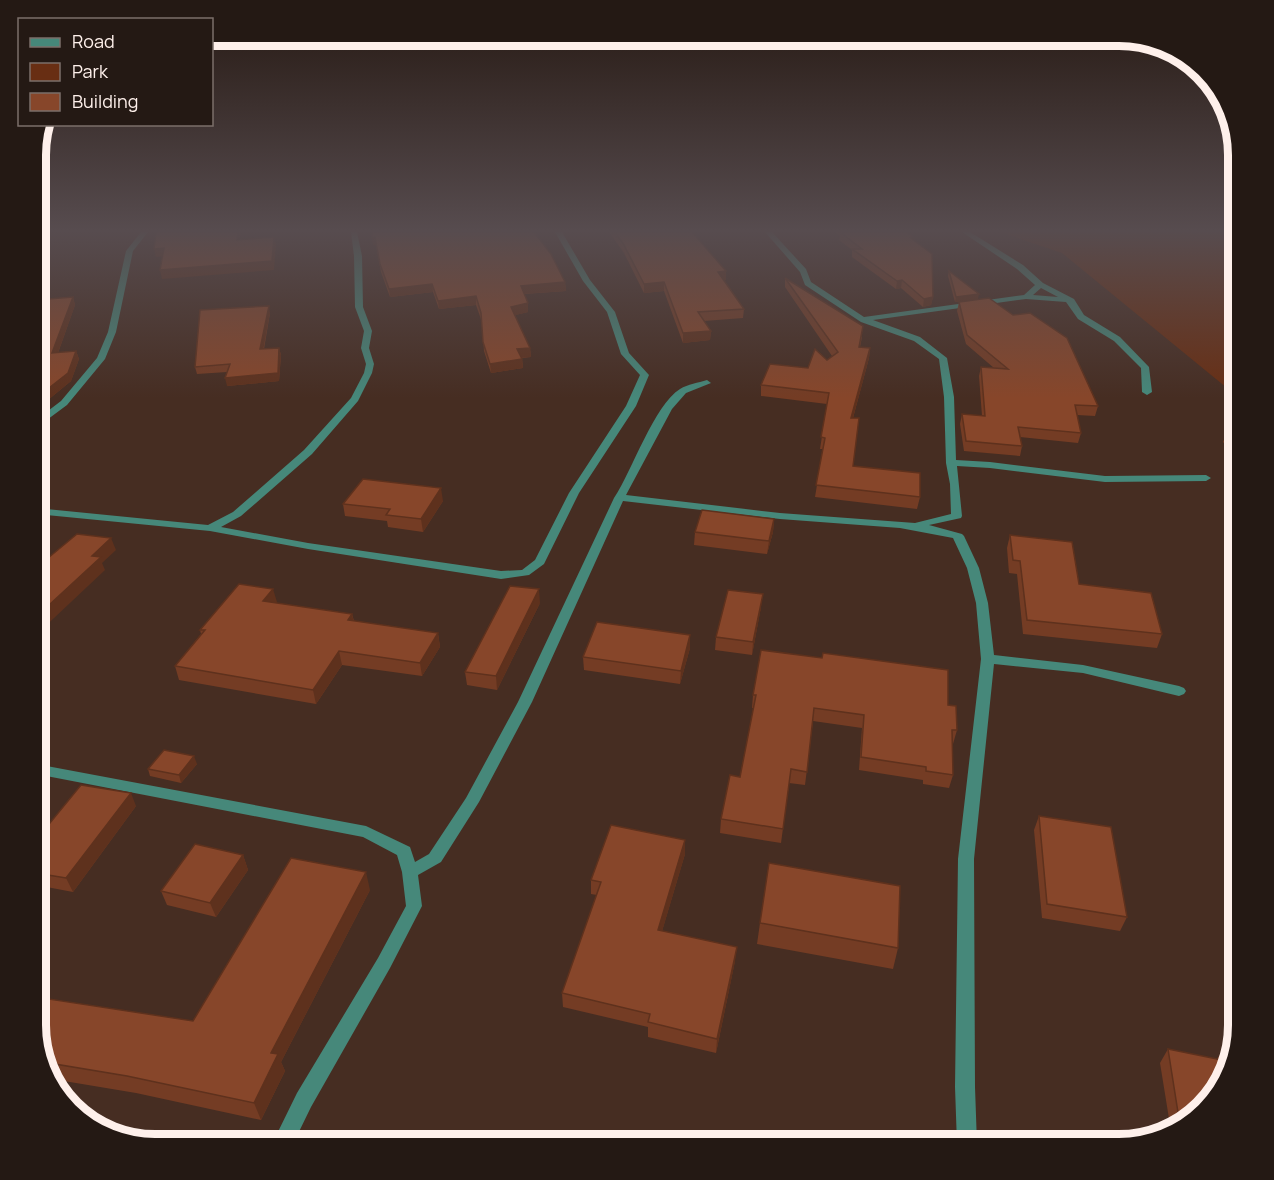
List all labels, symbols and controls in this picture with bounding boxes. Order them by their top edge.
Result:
legend [18,18,213,126]
text: Road [72,29,115,53]
text: Park [72,59,109,83]
text: Building [72,89,138,113]

